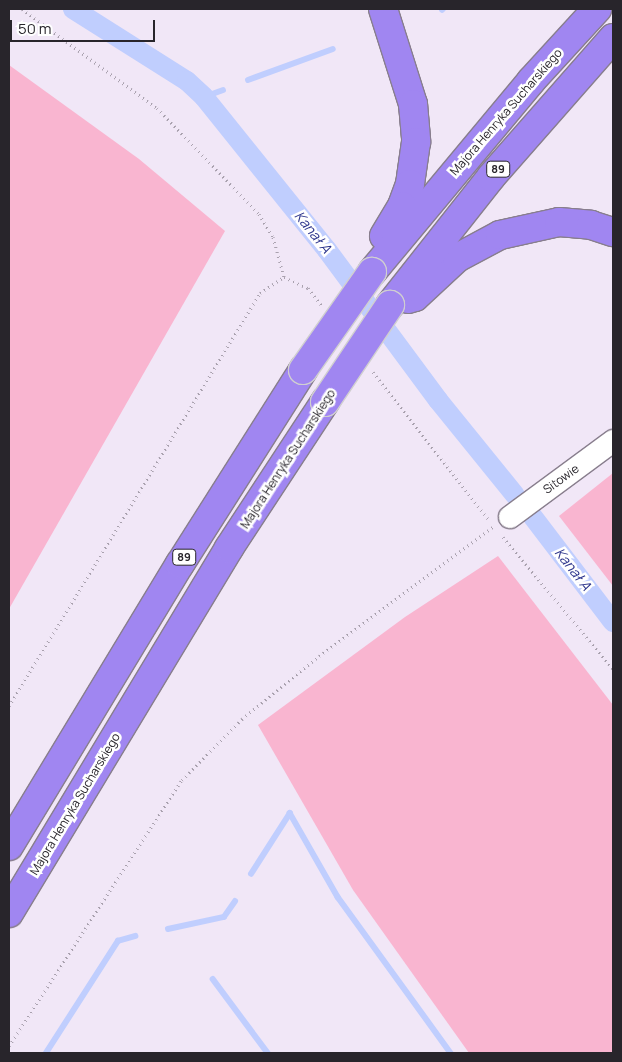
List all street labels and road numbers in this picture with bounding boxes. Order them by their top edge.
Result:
street label: Majora Henryka Sucharskiego [447,46,565,178]
road number: 89 [486,160,510,178]
street label: Majora Henryka Sucharskiego [238,387,338,531]
street label: Sitowie [540,461,582,497]
road number: 89 [172,548,196,566]
street label: Majora Henryka Sucharskiego [27,730,123,878]

